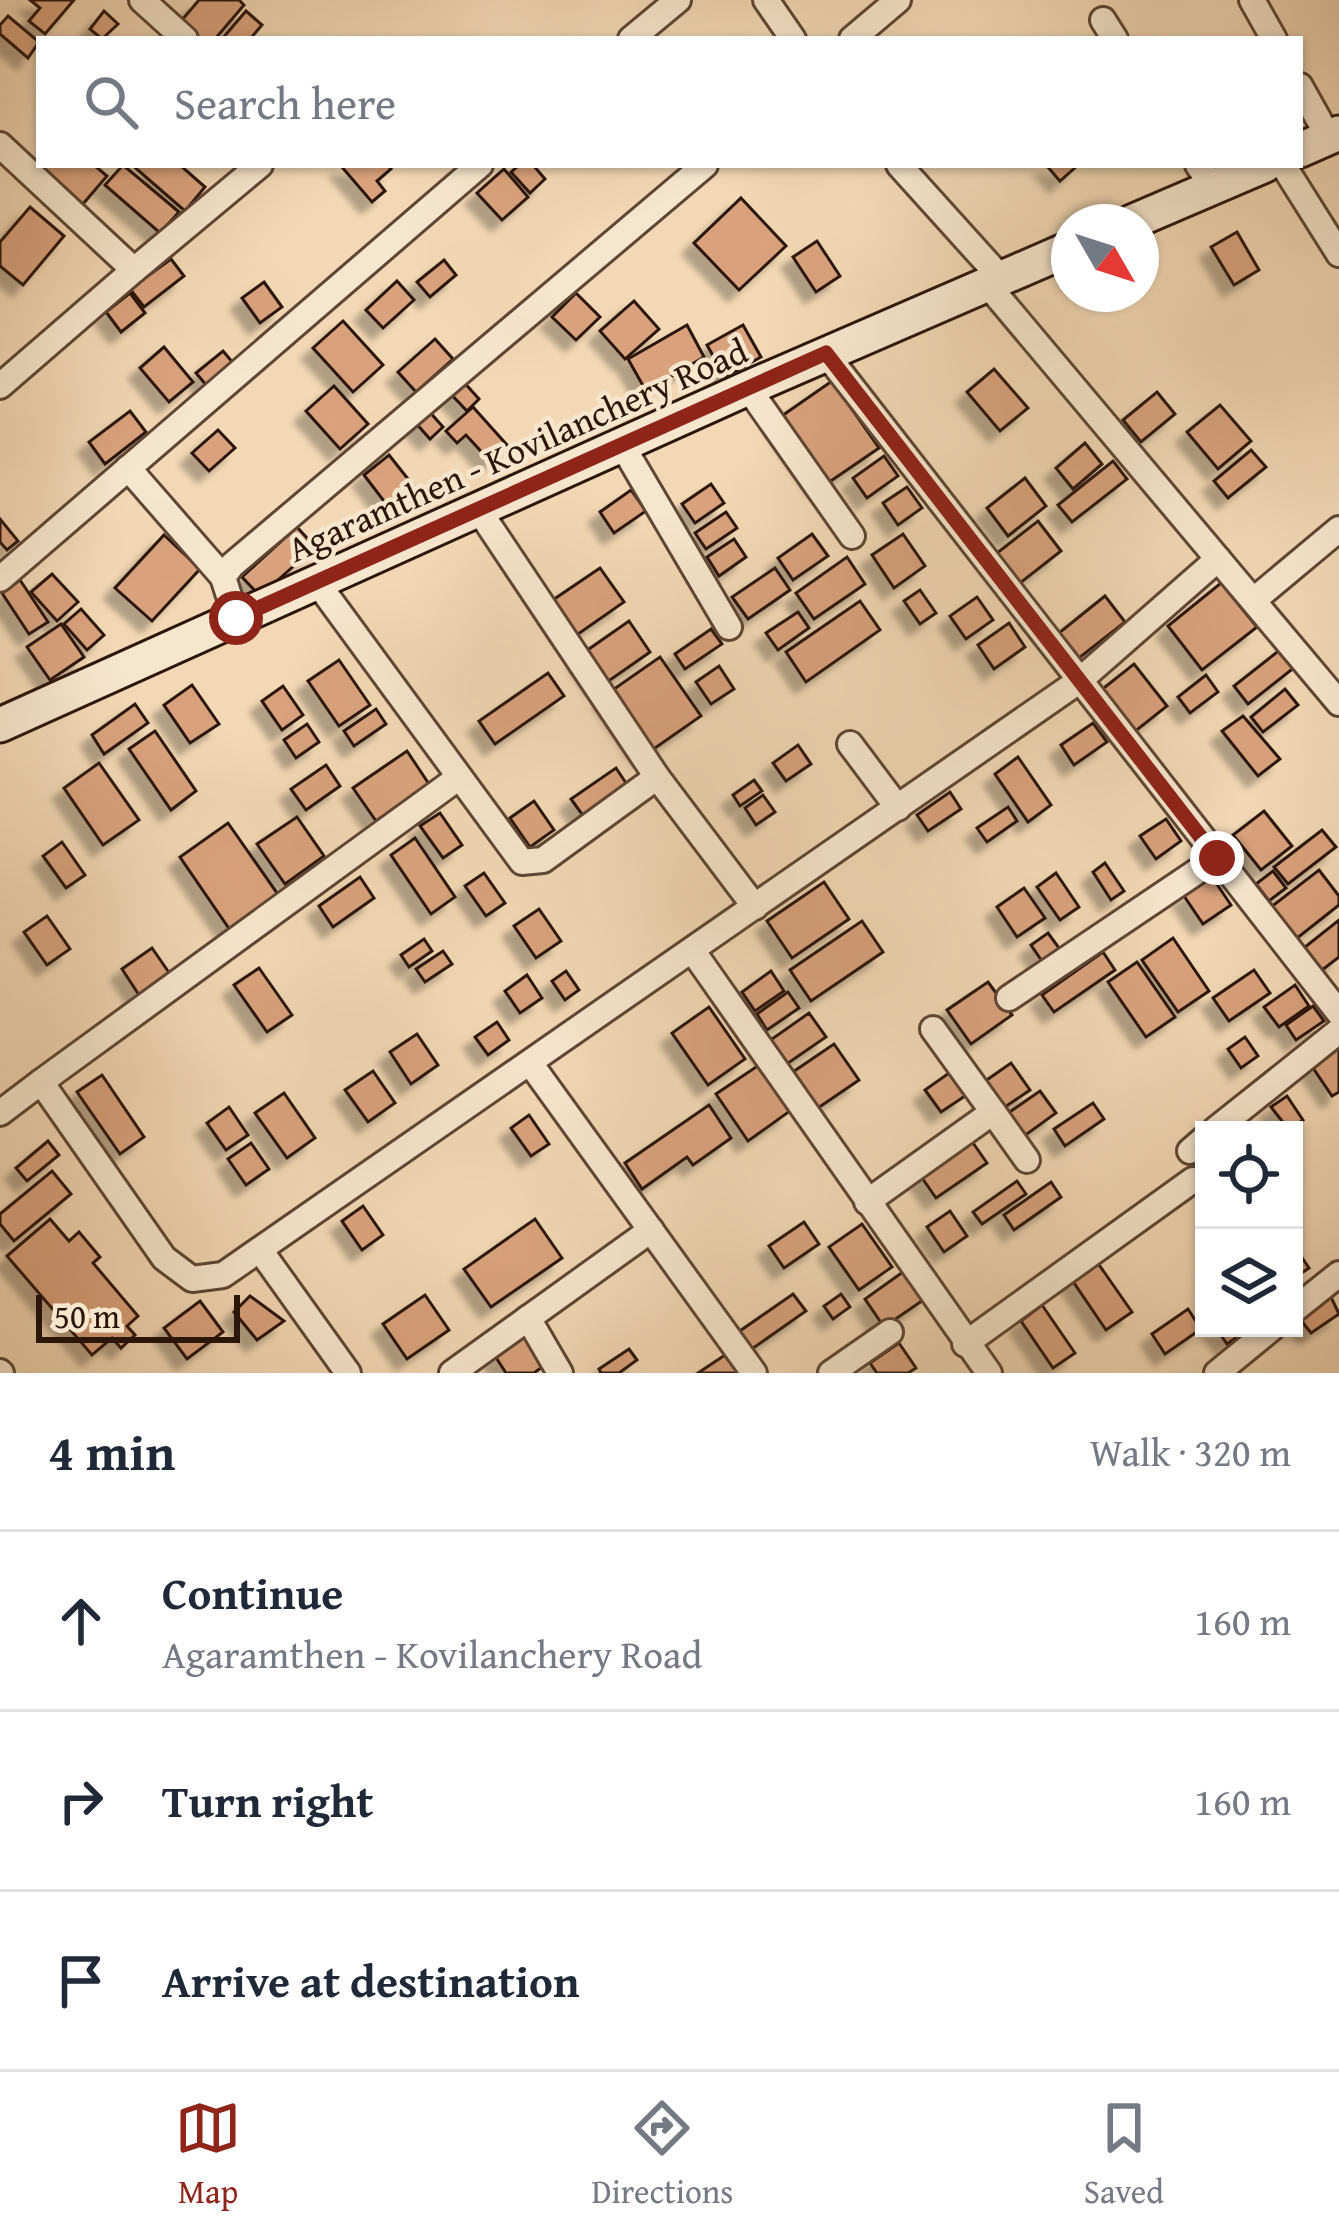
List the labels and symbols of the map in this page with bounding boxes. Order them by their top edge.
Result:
north arrow [1051,204,1159,312]
street label: Agaramthen - Kovilanchery Road [278,323,756,575]
route start [209,591,263,645]
route end [1190,831,1244,885]
scale bar [36,1289,240,1342]

